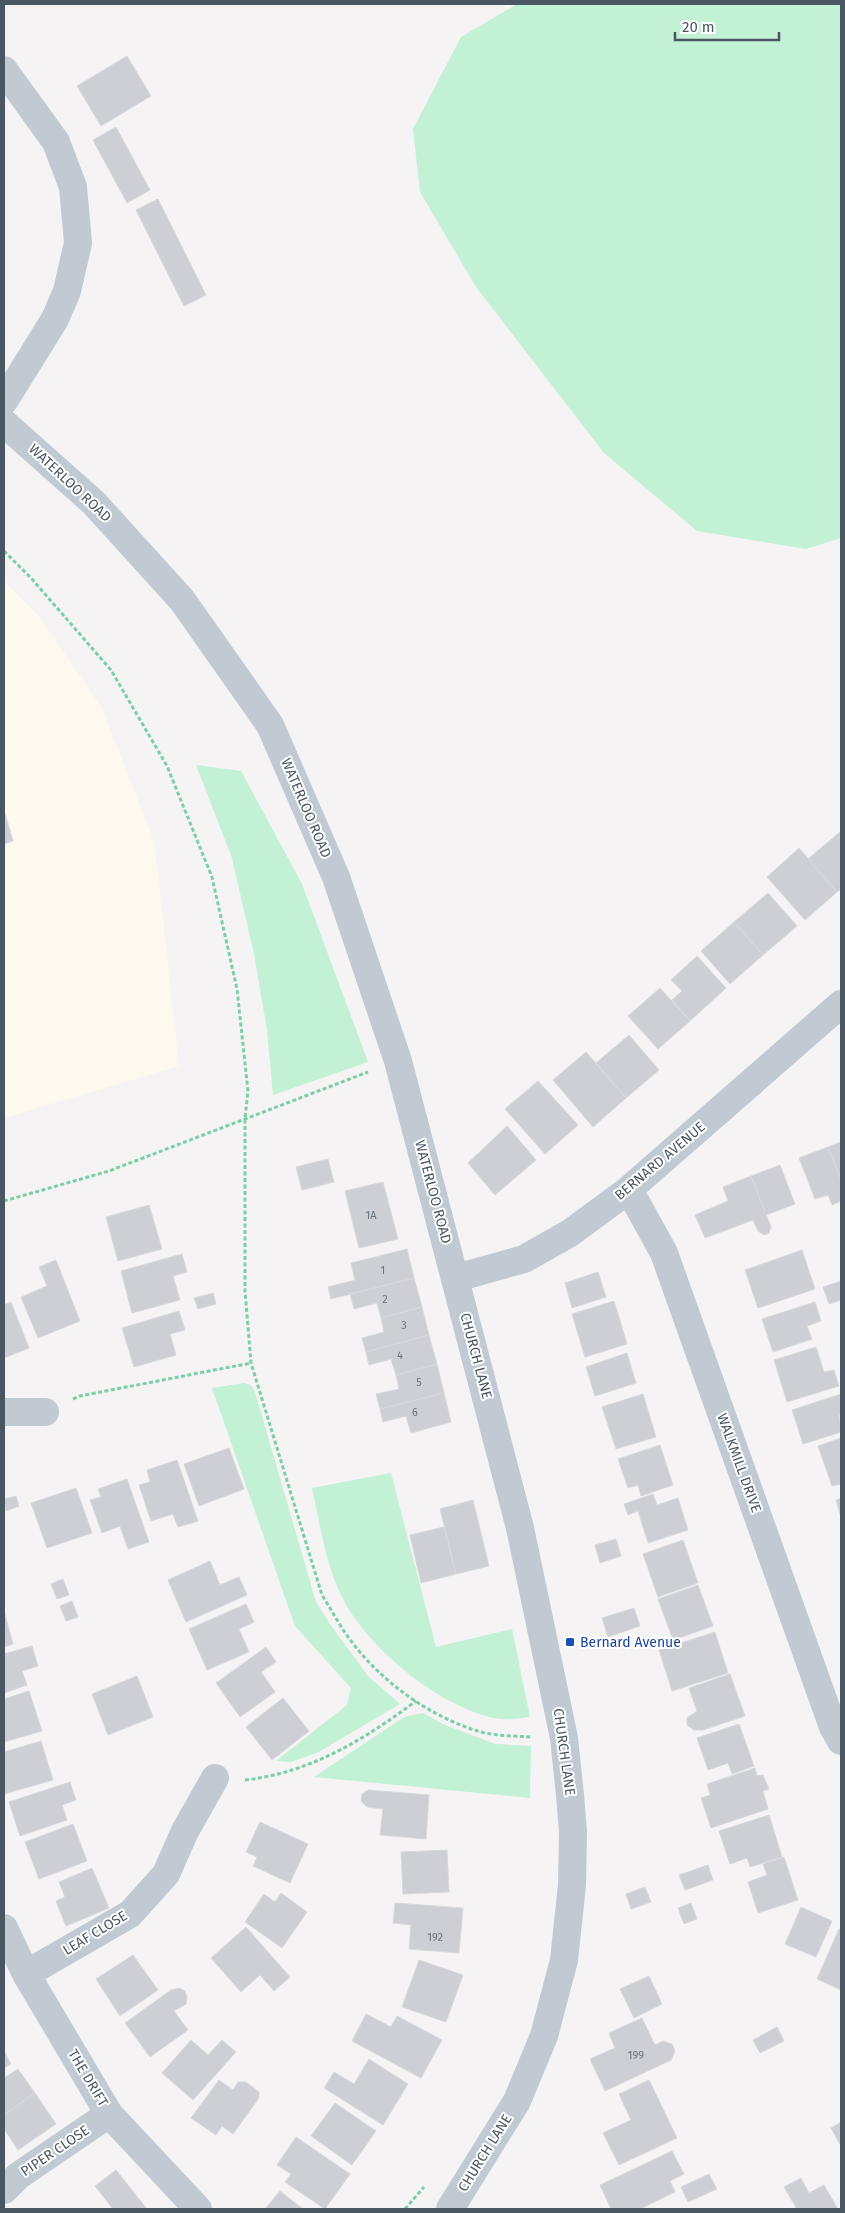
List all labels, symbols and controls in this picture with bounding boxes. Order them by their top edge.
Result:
scale bar [675,10,779,42]
text: 20 m [682,18,715,36]
street label: WATERLOO ROAD [25,440,115,526]
street label: WATERLOO ROAD [277,756,335,860]
street label: BERNARD AVENUE [611,1118,709,1204]
street label: WATERLOO ROAD [411,1138,455,1246]
house number: 1A [365,1209,377,1222]
house number: 1 [381,1264,385,1277]
house number: 2 [382,1293,388,1306]
street label: CHURCH LANE [456,1311,496,1401]
house number: 3 [401,1319,407,1332]
house number: 4 [397,1349,403,1362]
house number: 5 [416,1376,422,1389]
house number: 6 [412,1406,418,1419]
street label: WALKMILL DRIVE [713,1411,765,1515]
place label: Bernard Avenue [580,1634,681,1651]
marker: Bernard Avenue [564,1636,576,1648]
street label: CHURCH LANE [549,1707,579,1797]
street label: LEAF CLOSE [60,1907,130,1959]
house number: 192 [427,1931,443,1944]
street label: THE DRIFT [64,2046,112,2110]
house number: 199 [628,2049,644,2062]
street label: CHURCH LANE [454,2111,516,2195]
street label: PIPER CLOSE [17,2122,93,2180]

